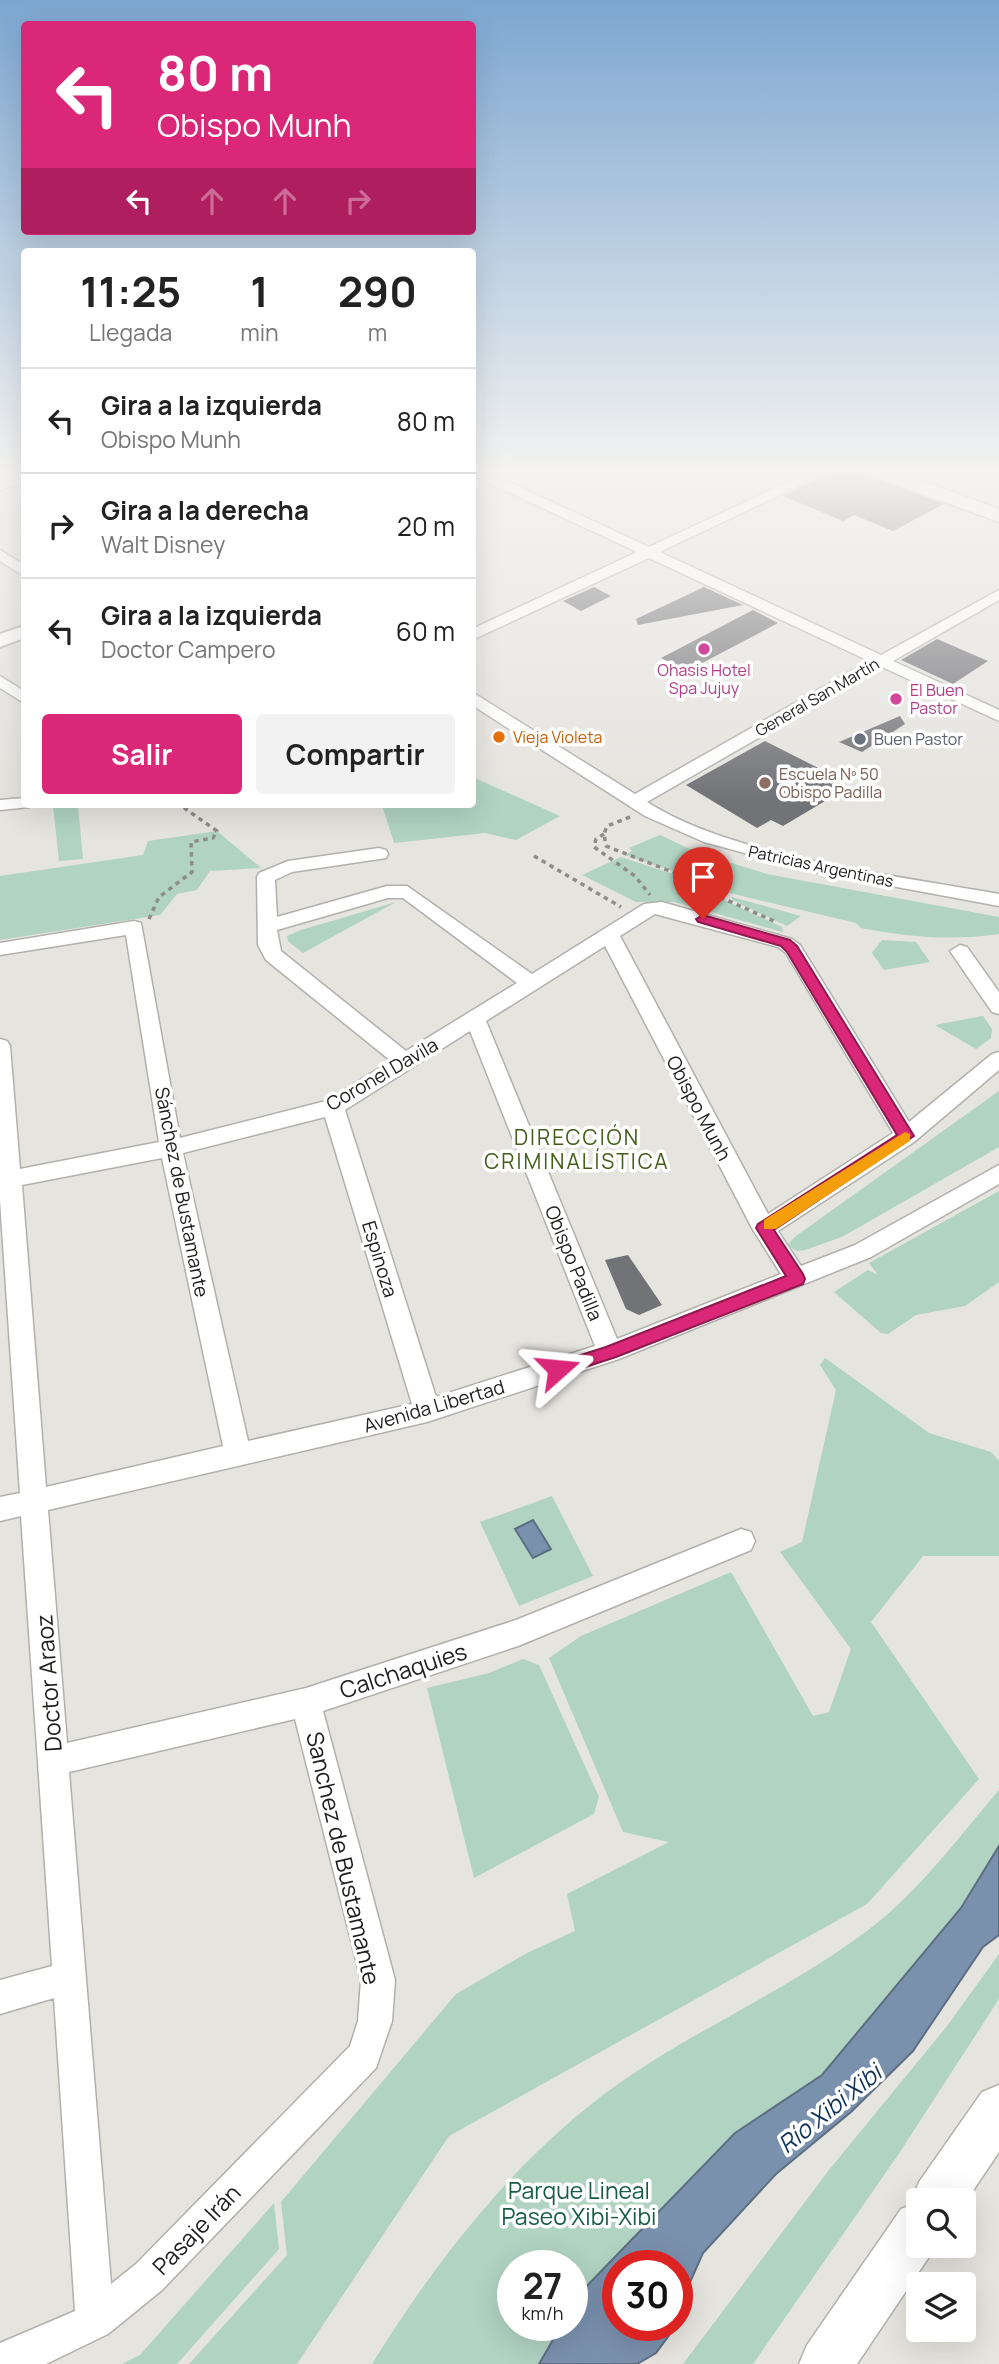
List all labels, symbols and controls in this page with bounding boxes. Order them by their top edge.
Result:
text: 80 m [157,39,273,106]
icon: left [42,49,133,140]
text: Obispo Munh [157,103,352,147]
icon: left [120,182,158,220]
icon: ahead [193,182,231,220]
icon: ahead [266,182,304,220]
icon: right [339,182,377,220]
text: 11:25 [80,262,181,320]
text: 1 [250,262,269,320]
text: 290 [338,262,417,320]
text: Llegada [89,316,172,348]
text: min [240,316,279,348]
text: m [368,316,387,348]
text: Gira a la izquierda [101,387,322,423]
icon: left [42,402,80,440]
text: 80 m [397,403,455,439]
text: Obispo Munh [101,423,241,455]
text: Gira a la derecha [101,492,309,528]
icon: right [42,507,80,545]
text: 20 m [397,508,455,544]
text: Walt Disney [101,528,225,560]
text: Gira a la izquierda [101,597,322,633]
icon: left [42,612,80,650]
text: 60 m [396,613,455,649]
text: Doctor Campero [101,633,276,665]
marker: Ohasis Hotel Spa Jujuy [696,641,712,657]
street label: General San Martín [751,653,883,741]
place label: Ohasis Hotel Spa Jujuy [657,659,751,699]
place label: El Buen Pastor [910,679,964,719]
marker: El Buen Pastor [888,691,904,707]
button: Salir [42,714,242,794]
button: Compartir [256,714,455,794]
place label: Vieja Violeta [513,726,602,748]
place label: Buen Pastor [874,728,963,750]
marker: Vieja Violeta [491,729,507,745]
marker: Buen Pastor [852,731,868,747]
place label: Escuela Nº 50 Obispo Padilla [779,763,882,803]
marker: Escuela Nº 50 Obispo Padilla [757,775,773,791]
street label: Patricias Argentinas [747,840,895,892]
pin [673,847,733,919]
icon: arrive [684,858,722,896]
street label: Coronel Davila [321,1031,443,1117]
street label: Obispo Munh [660,1051,738,1165]
street label: Sánchez de Bustamante [149,1085,215,1299]
district label: DIRECCIÓN CRIMINALÍSTICA [484,1123,670,1175]
street label: Obispo Padilla [539,1201,609,1325]
street label: Espinoza [356,1218,404,1300]
position arrow [521,1332,595,1406]
street label: Avenida Libertad [360,1373,508,1439]
street label: Doctor Araoz [27,1613,69,1753]
street label: Calchaquies [335,1634,471,1706]
street label: Sanchez de Bustamante [299,1728,389,1988]
water label: Río Xibi Xibi [770,2054,890,2160]
park label: Parque Lineal Paseo Xibi-Xibi [502,2174,656,2232]
street label: Pasaje Irán [145,2177,247,2281]
map controls [906,2188,976,2342]
button: search [906,2188,976,2258]
speed limit sign: 30 [602,2250,693,2341]
text: 27 [523,2262,562,2310]
button: layers [906,2272,976,2342]
text: km/h [522,2301,563,2325]

